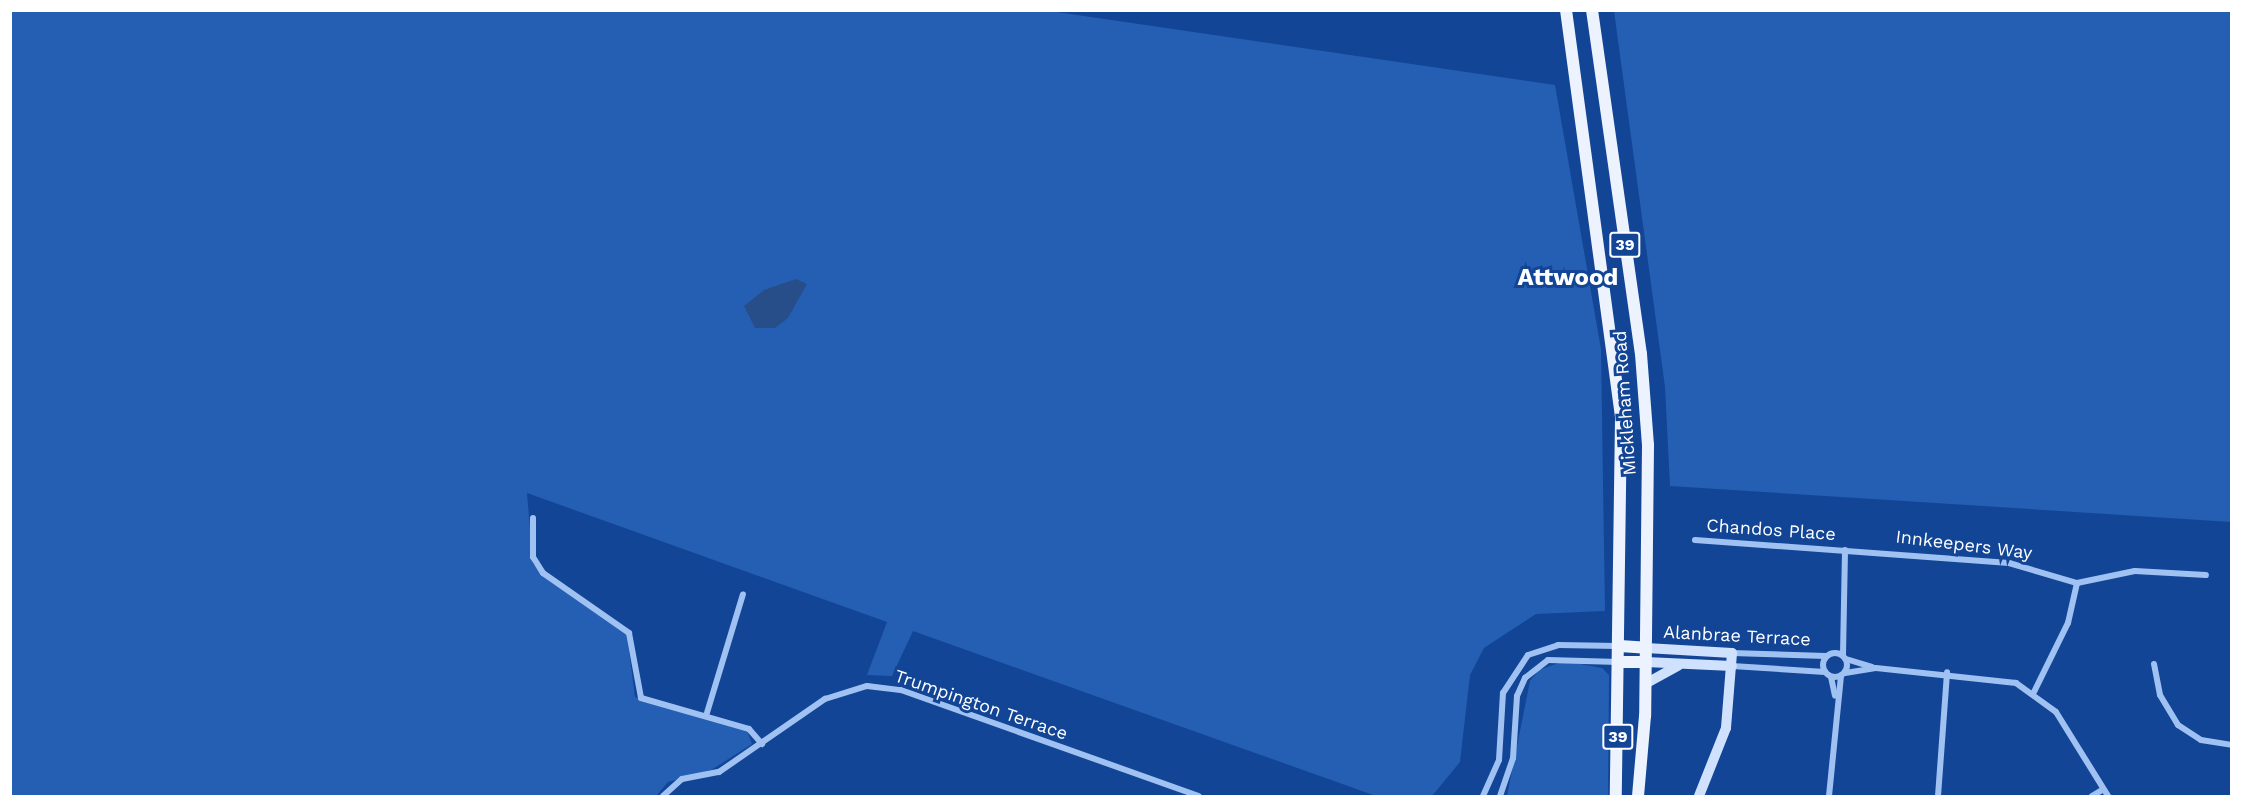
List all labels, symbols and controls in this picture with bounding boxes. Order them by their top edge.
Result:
road number: 39 [1608,232,1642,258]
district label: Attwood [1518,264,1618,292]
street label: Mickleham Road [1609,330,1641,476]
street label: Chandos Place [1706,515,1836,545]
street label: Innkeepers Way [1894,526,2034,564]
street label: Alanbrae Terrace [1662,621,1812,651]
street label: Trumpington Terrace [891,665,1071,745]
road number: 39 [1602,724,1634,750]

